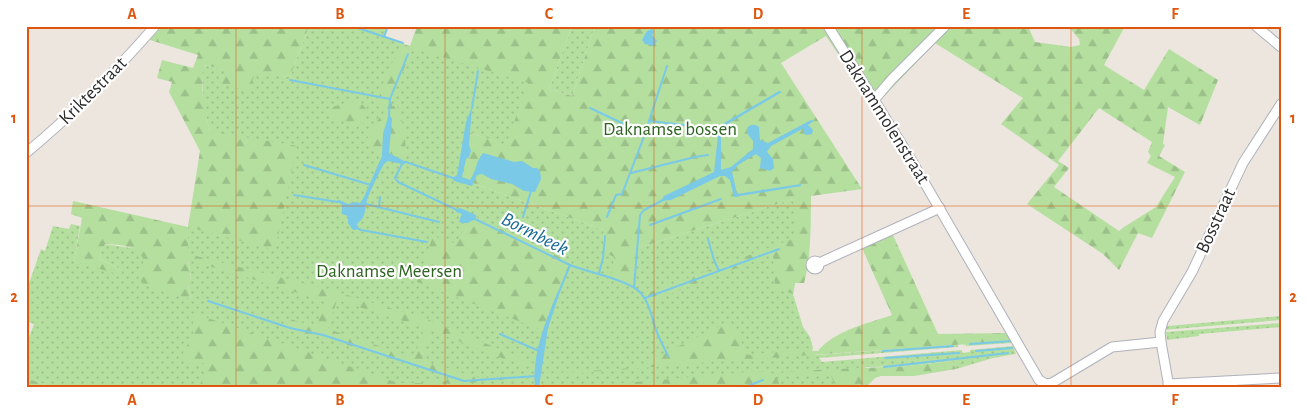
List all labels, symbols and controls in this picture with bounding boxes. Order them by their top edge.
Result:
text: A [127,6,137,22]
text: B [335,6,345,22]
text: C [545,6,554,22]
text: D [753,6,764,22]
text: E [962,6,970,22]
text: F [1171,6,1179,22]
street label: Daknammolenstraat [835,47,933,187]
street label: Kriktestraat [56,54,130,128]
text: 1 [11,110,17,126]
text: 1 [1290,110,1296,126]
park label: Daknamse bossen [603,120,737,139]
street label: Bosstraat [1193,186,1239,256]
water label: Bormbeek [498,209,572,259]
park label: Daknamse Meersen [316,262,462,281]
text: 2 [10,289,18,305]
text: 2 [1289,289,1297,305]
text: A [127,392,137,408]
text: B [335,392,345,408]
text: C [545,392,554,408]
text: D [753,392,764,408]
text: E [962,392,970,408]
text: F [1171,392,1179,408]

